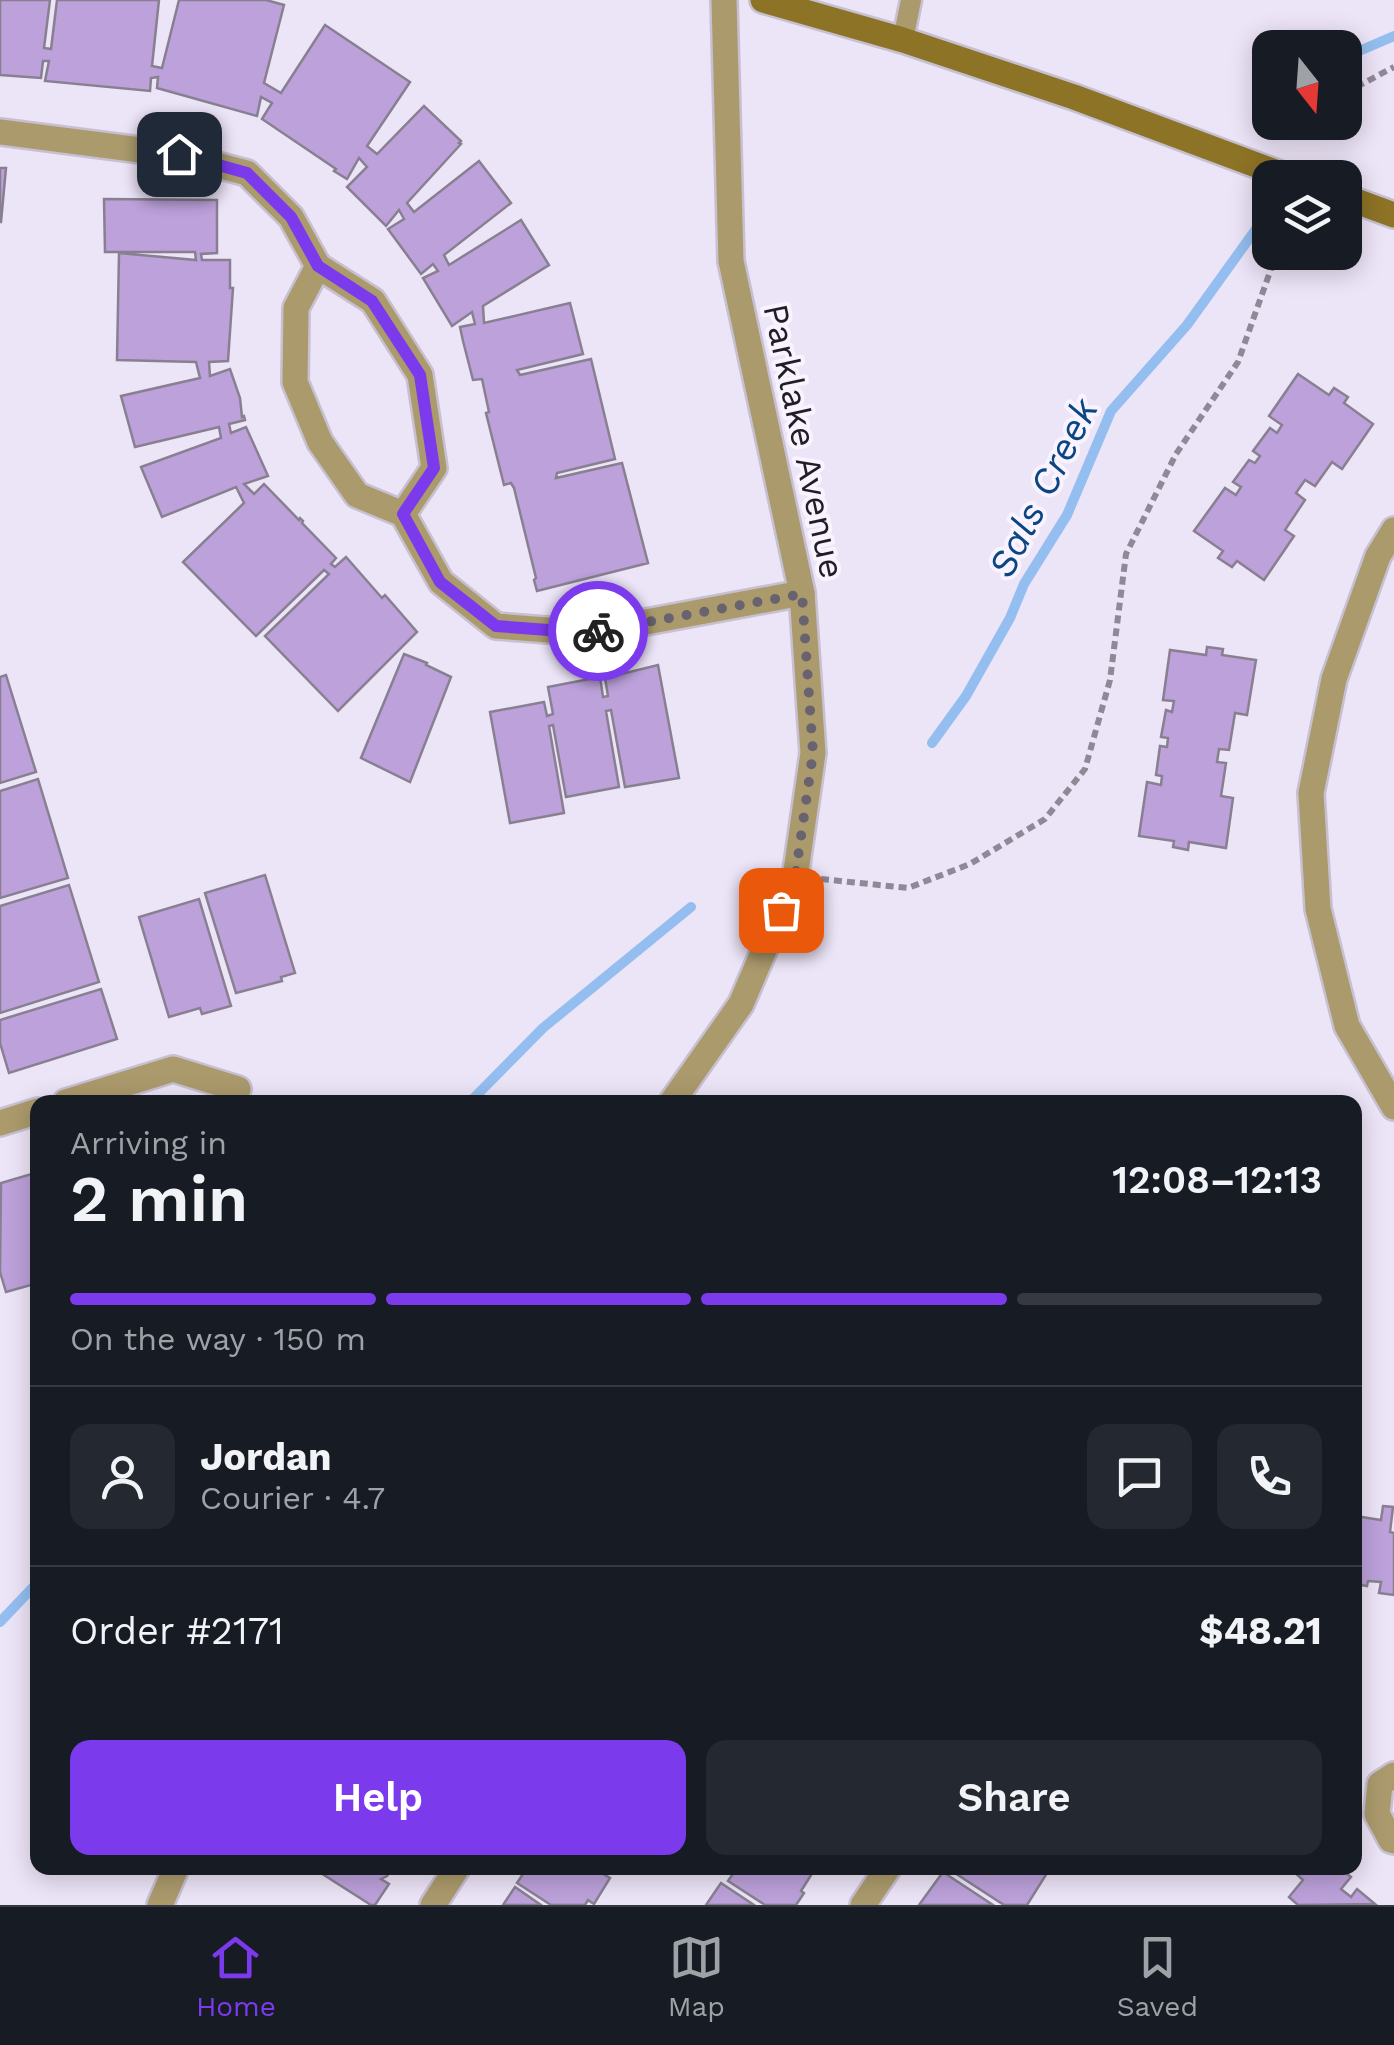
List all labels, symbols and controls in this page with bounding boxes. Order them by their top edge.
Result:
north arrow [1252,30,1362,140]
map controls [1252,30,1362,270]
pin [137,112,222,197]
icon: home [152,127,207,182]
button: layers [1252,160,1362,270]
street label: Parklake Avenue [754,300,854,582]
water label: Sals Creek [979,390,1107,585]
courier [548,581,648,681]
icon: bike [571,604,626,659]
pin [739,868,824,953]
icon: bag [754,883,809,938]
text: Arriving in [70,1124,227,1162]
text: 12:08–12:13 [1112,1158,1322,1202]
text: 2 min [70,1161,248,1237]
text: On the way · 150 m [70,1320,366,1358]
button: person [70,1424,175,1529]
button: chat [1087,1424,1192,1529]
button: phone [1217,1424,1322,1529]
text: Jordan [200,1435,332,1479]
text: Courier · 4.7 [200,1479,385,1517]
text: Order #2171 [70,1609,284,1653]
text: $48.21 [1199,1609,1322,1653]
button: Help [70,1740,686,1855]
button: Share [706,1740,1322,1855]
tab: Home [196,1930,276,2023]
tab: Map [668,1930,725,2023]
tab: Saved [1117,1930,1198,2023]

